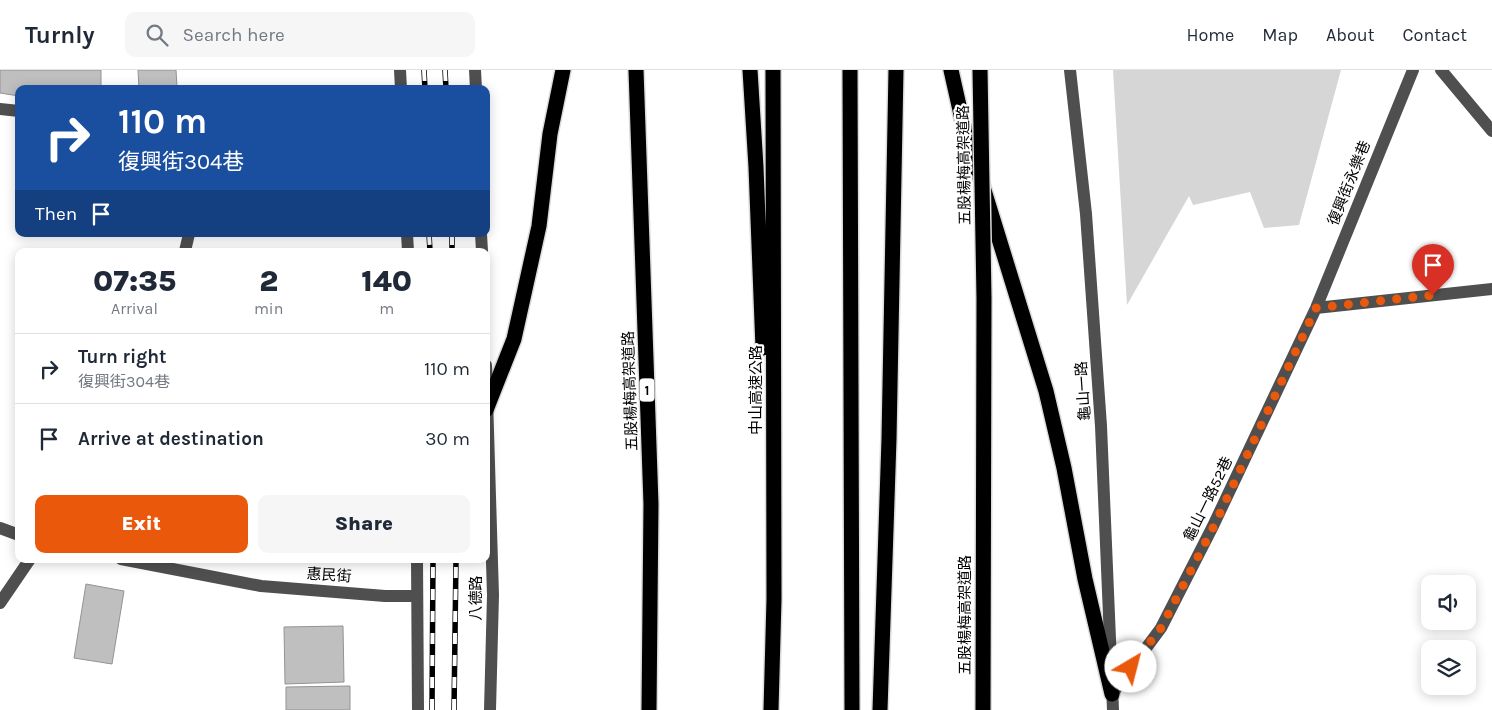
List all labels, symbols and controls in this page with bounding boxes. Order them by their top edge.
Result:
search box [125,12,475,57]
text: Turnly [25,21,95,49]
icon: search [143,21,171,49]
text: Search here [183,24,285,46]
text: Home [1186,24,1234,46]
text: Map [1262,24,1298,46]
text: About [1326,24,1375,46]
text: Contact [1403,24,1467,46]
text: 110 m [118,101,207,142]
icon: right [35,105,100,170]
street label: 五股楊梅高架道路 [954,105,974,225]
street label: 復興街永樂巷 [1324,138,1374,228]
text: 復興街304巷 [118,149,244,175]
icon: arrive [87,200,115,228]
text: Then [35,203,77,225]
pin [1412,244,1454,295]
icon: arrive [1419,251,1447,279]
text: 07:35 [93,263,176,299]
text: 2 [259,263,278,299]
text: 140 [361,263,412,299]
text: Arrival [111,299,158,318]
text: min [254,299,283,318]
text: m [379,299,394,318]
street label: 五股楊梅高架道路 [619,331,641,451]
street label: 中山高速公路 [747,345,765,435]
text: Turn right [78,346,167,368]
icon: right [35,355,63,383]
text: 110 m [424,358,470,380]
street label: 龜山一路 [1072,360,1094,422]
text: 復興街304巷 [78,372,170,391]
road number: 1 [640,378,654,402]
icon: arrive [35,425,63,453]
text: Arrive at destination [78,428,264,450]
text: 30 m [425,428,470,450]
street label: 龜山一路52巷 [1180,454,1236,544]
button: Exit [35,495,248,553]
button: Share [258,495,470,553]
street label: 五股楊梅高架道路 [956,555,974,675]
street label: 惠民街 [306,564,352,586]
street label: 八德路 [467,575,485,621]
map controls [1421,575,1476,695]
button: sound [1421,575,1476,630]
position arrow [1104,640,1156,692]
button: layers [1421,640,1476,695]

